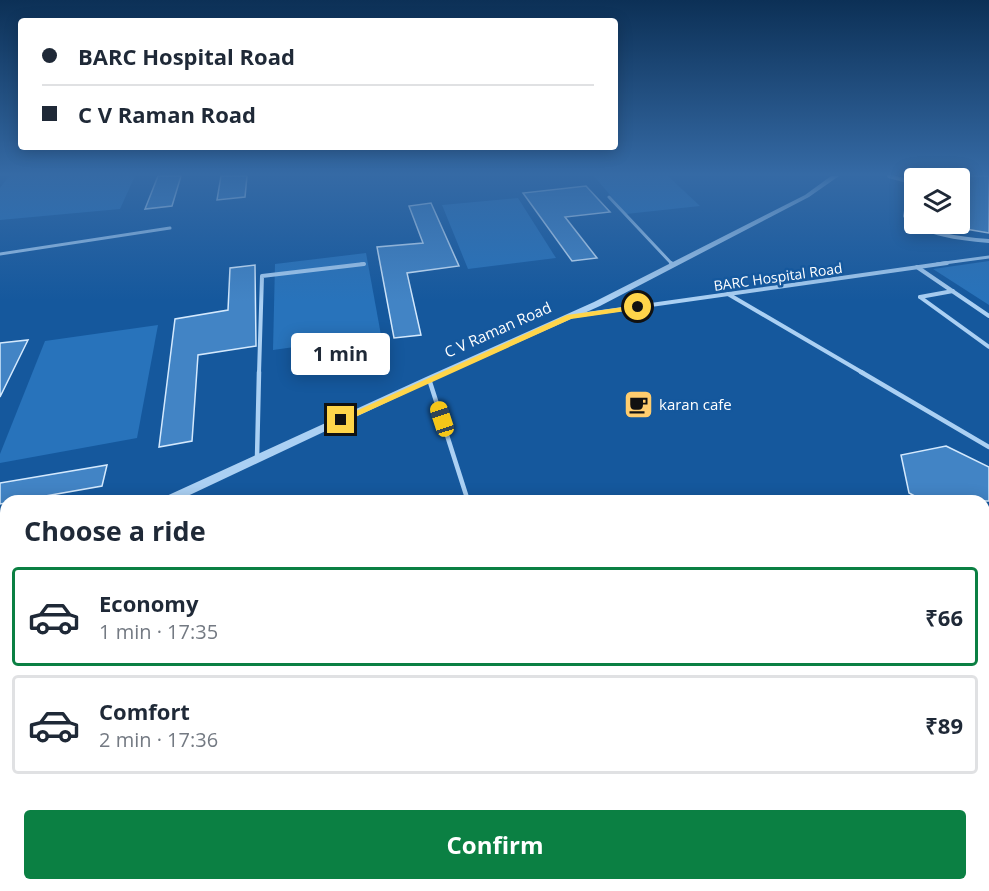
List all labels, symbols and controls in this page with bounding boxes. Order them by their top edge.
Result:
text: BARC Hospital Road [78,41,295,71]
text: C V Raman Road [78,99,256,129]
map controls [904,168,970,234]
button: layers [904,168,970,234]
street label: BARC Hospital Road [712,258,844,295]
route start [624,293,651,320]
street label: C V Raman Road [441,297,554,362]
callout: 1 min [292,333,391,375]
text: 1 min [313,340,368,367]
cafe icon: karan cafe [622,389,654,421]
place label: karan cafe [659,394,732,414]
car [428,399,456,439]
route end [327,406,354,433]
text: Choose a ride [24,512,206,549]
text: Economy [99,588,198,618]
icon: car [27,590,81,644]
text: ₹66 [925,602,963,632]
text: 1 min · 17:35 [99,618,218,645]
text: Comfort [99,696,190,726]
icon: car [27,698,81,752]
text: ₹89 [925,710,963,740]
text: 2 min · 17:36 [99,726,218,753]
button: Confirm [24,810,966,879]

